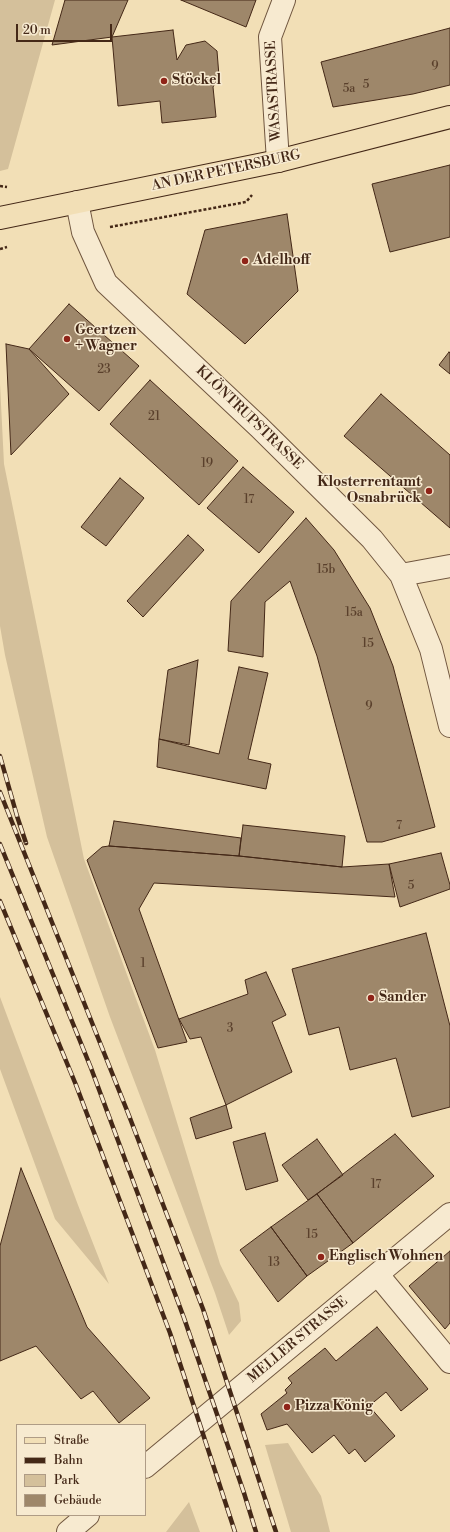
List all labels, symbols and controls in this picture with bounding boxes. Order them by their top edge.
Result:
scale bar [18,16,114,42]
text: 20 m [23,23,51,38]
street label: WASASTRASSE [263,40,285,142]
house number: 9 [431,60,439,74]
place label: Stöckel [172,73,221,89]
marker: Stöckel [159,76,169,86]
house number: 5 [363,78,369,92]
house number: 5a [343,82,355,96]
street label: AN DER PETERSBURG [150,147,302,195]
place label: Adelhoff [253,253,310,269]
marker: Adelhoff [240,256,250,266]
place label: Geertzen + Wagner [75,323,137,356]
marker: Geertzen + Wagner [62,334,72,344]
house number: 23 [97,363,111,377]
street label: KLÖNTRUPSTRASSE [192,363,306,473]
house number: 21 [148,410,160,424]
house number: 19 [201,457,213,471]
place label: Klosterrentamt Osnabrück [317,475,421,508]
marker: Klosterrentamt Osnabrück [424,486,434,496]
house number: 17 [244,493,254,507]
house number: 15b [317,563,335,577]
house number: 15a [345,606,363,620]
house number: 15 [362,637,374,651]
house number: 9 [365,700,373,714]
house number: 7 [396,819,402,833]
house number: 5 [408,879,414,893]
house number: 1 [140,957,146,971]
place label: Sander [379,990,427,1006]
marker: Sander [366,993,376,1003]
house number: 3 [227,1022,233,1036]
house number: 17 [371,1178,381,1192]
house number: 15 [306,1228,318,1242]
place label: Englisch Wohnen [329,1249,443,1265]
marker: Englisch Wohnen [316,1252,326,1262]
house number: 13 [268,1256,280,1270]
street label: MELLER STRASSE [245,1293,351,1387]
place label: Pizza König [295,1399,373,1415]
marker: Pizza König [282,1402,292,1412]
legend [16,1424,146,1516]
text: Straße [54,1433,89,1448]
text: Bahn [54,1453,83,1468]
text: Park [54,1473,79,1488]
text: Gebäude [54,1493,102,1508]

